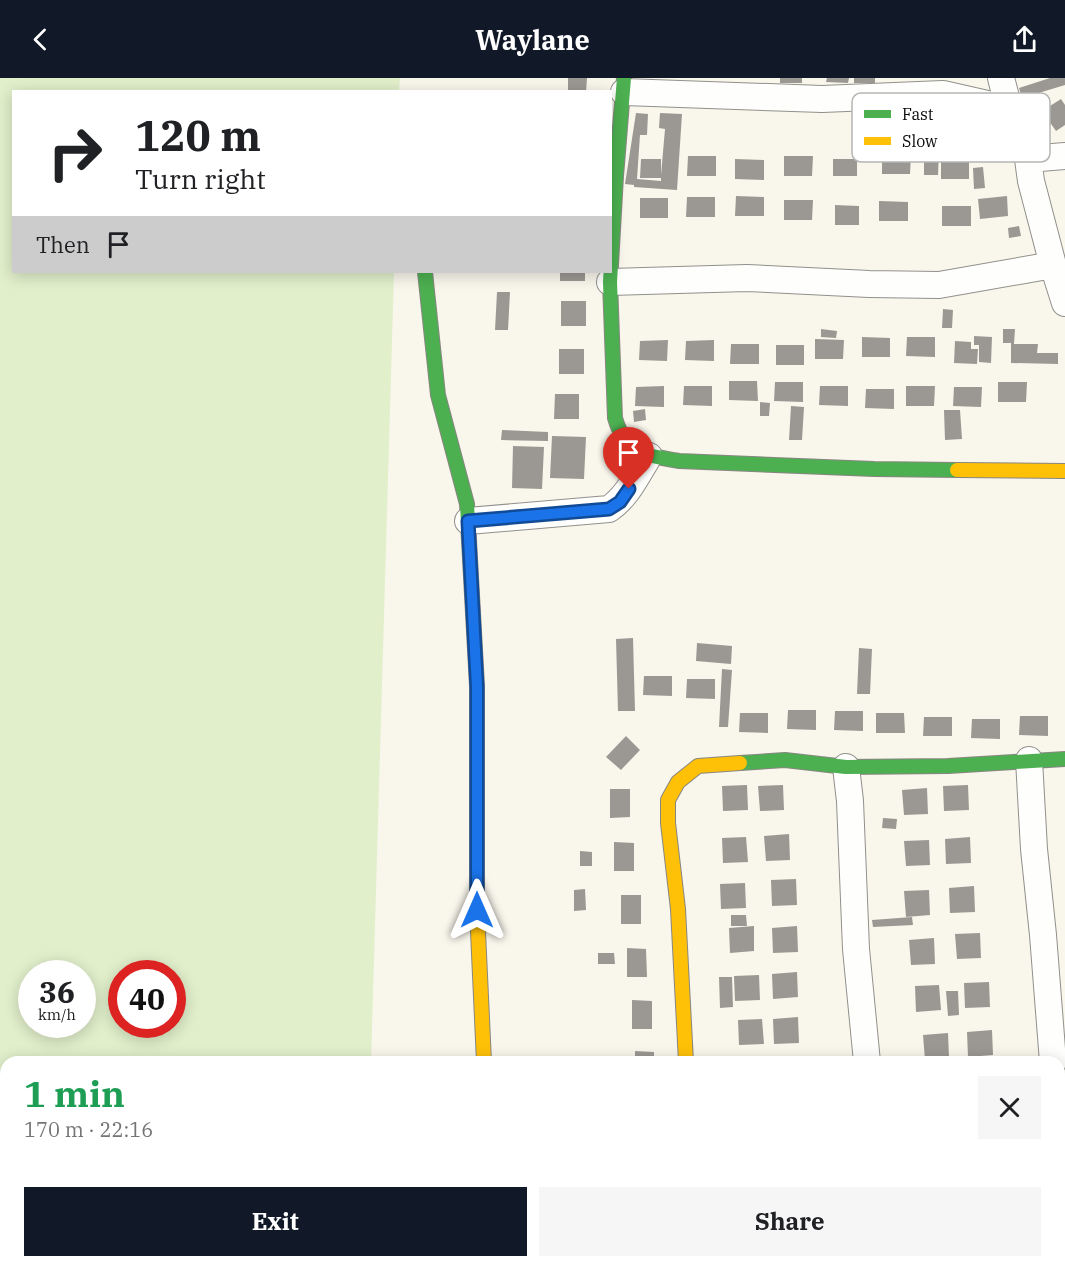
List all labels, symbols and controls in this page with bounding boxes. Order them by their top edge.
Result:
text: Waylane [475,22,590,57]
icon: back [24,23,57,56]
icon: share [1008,23,1041,56]
legend [852,93,1050,162]
text: Fast [902,104,934,124]
text: 120 m [135,108,261,163]
icon: right [36,114,114,192]
text: Slow [902,131,938,151]
text: Turn right [135,161,266,196]
icon: arrive [102,228,135,261]
text: Then [36,230,90,259]
pin [603,427,654,489]
icon: arrive [612,436,645,469]
position arrow [445,878,509,942]
speed limit sign: 40 [108,960,186,1038]
text: 36 [39,972,75,1011]
text: km/h [38,1005,76,1024]
text: 1 min [24,1070,125,1117]
button: close [978,1076,1041,1139]
text: 170 m · 22:16 [24,1116,153,1143]
button: Exit [24,1187,527,1256]
button: Share [539,1187,1041,1256]

